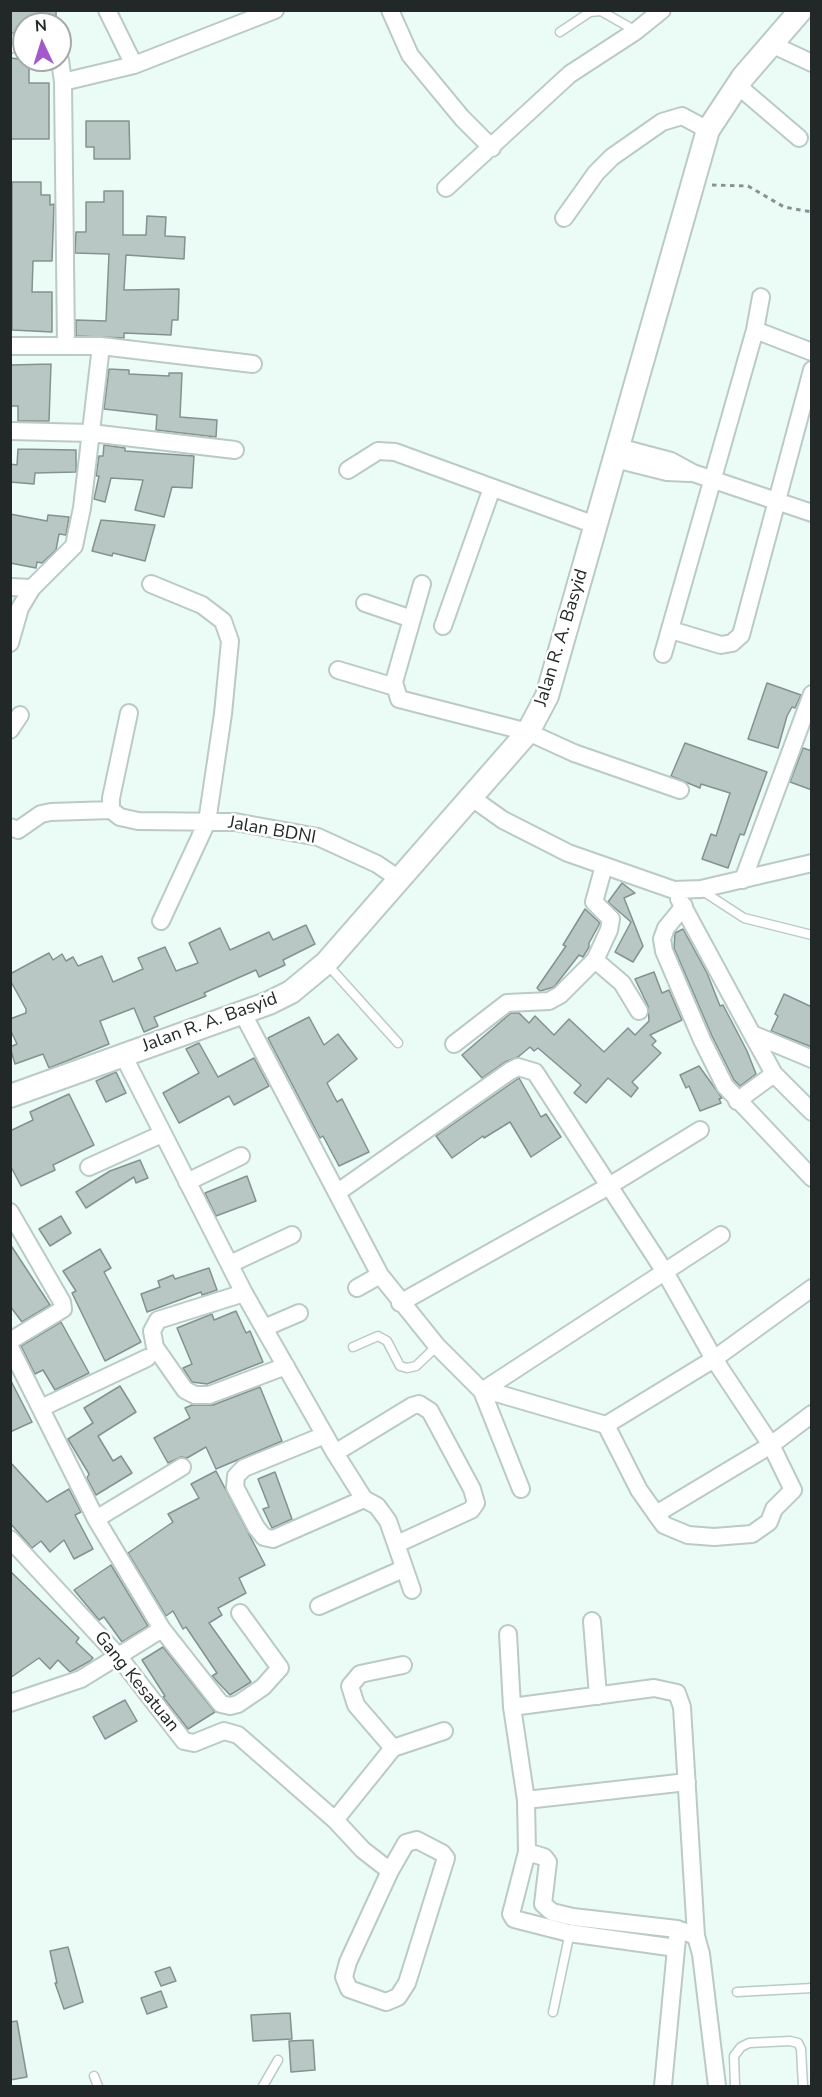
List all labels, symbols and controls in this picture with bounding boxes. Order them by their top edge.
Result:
north arrow [12,12,72,72]
text: N [34,15,48,37]
street label: Jalan R. A. Basyid [531,567,593,709]
street label: Jalan BDNI [227,813,317,849]
street label: Jalan R. A. Basyid [139,989,281,1057]
street label: Gang Kesatuan [89,1627,183,1737]

